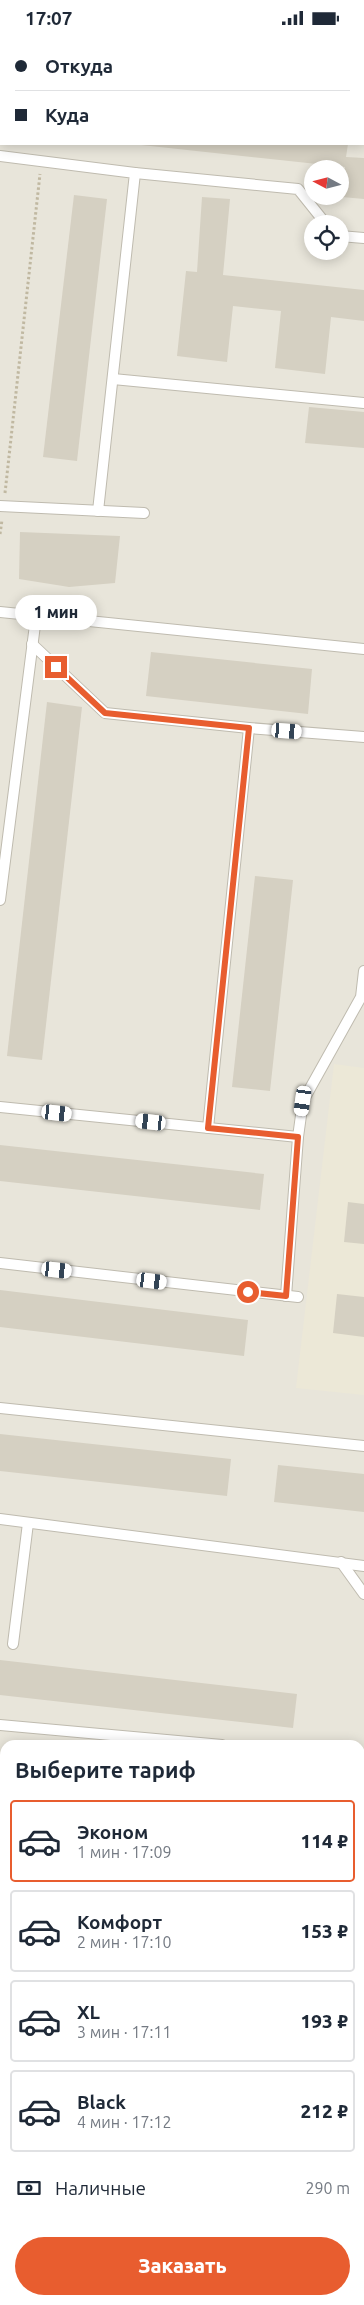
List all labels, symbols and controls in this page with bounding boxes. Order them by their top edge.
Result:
text: 17:07 [25,7,73,29]
text: Откуда [45,55,113,77]
text: Куда [45,104,89,126]
north arrow [304,160,349,205]
map controls [304,160,349,260]
button: locate [304,215,349,260]
callout: 1 мин [15,595,97,629]
text: 1 мин [34,603,78,621]
route end [45,656,67,678]
car [271,722,302,740]
car [293,1085,312,1117]
car [41,1104,72,1122]
car [135,1113,166,1131]
car [41,1261,72,1279]
car [136,1272,167,1290]
route start [237,1281,259,1303]
text: Выберите тариф [15,1757,196,1782]
icon: car [17,1819,62,1864]
text: Эконом [77,1821,148,1843]
text: 114 ₽ [301,1830,348,1852]
text: 1 мин · 17:09 [77,1843,171,1861]
icon: car [17,1909,62,1954]
text: Комфорт [77,1911,162,1933]
text: 153 ₽ [301,1920,348,1942]
text: 2 мин · 17:10 [77,1933,171,1951]
icon: car [17,1999,62,2044]
text: XL [77,2001,100,2023]
text: 193 ₽ [301,2010,348,2032]
text: 3 мин · 17:11 [77,2023,171,2041]
icon: car [17,2089,62,2134]
text: Black [77,2091,126,2113]
text: 212 ₽ [301,2100,348,2122]
text: 4 мин · 17:12 [77,2113,171,2131]
icon: cash [15,2174,43,2202]
text: Наличные [55,2177,146,2199]
text: 290 m [305,2179,350,2197]
button: Заказать [15,2237,350,2295]

